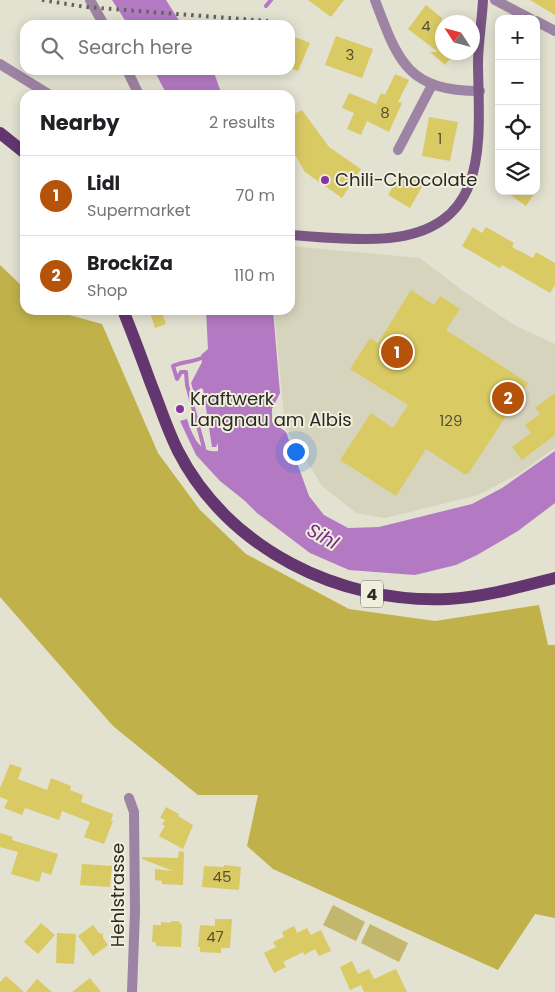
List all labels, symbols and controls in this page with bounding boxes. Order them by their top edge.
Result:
house number: 4 [421,15,431,36]
north arrow [435,15,480,60]
map controls [495,15,540,195]
button: + [495,15,540,60]
search box [20,20,295,75]
icon: search [38,34,66,62]
text: Search here [78,34,192,61]
house number: 3 [346,44,354,65]
button: − [495,60,540,105]
house number: 8 [380,102,390,123]
button: locate [495,105,540,150]
text: Nearby [40,108,120,137]
text: 2 results [209,111,275,134]
house number: 1 [438,128,442,149]
button: layers [495,150,540,195]
place label: Chili-Chocolate [335,167,477,192]
text: Lidl [87,170,120,197]
marker: Chili-Chocolate [319,174,331,186]
text: 1 [53,184,59,207]
text: 70 m [235,184,275,207]
text: Supermarket [87,199,191,222]
text: BrockiZa [87,250,173,277]
text: 2 [51,264,61,287]
text: 110 m [234,264,275,287]
text: Shop [87,279,128,302]
pin: 1 [381,333,413,371]
pin: 2 [492,379,524,417]
place label: Kraftwerk Langnau am Albis [190,386,352,432]
marker: Kraftwerk Langnau am Albis [174,403,186,415]
house number: 129 [440,410,462,431]
your location [283,439,309,465]
water label: Sihl [302,517,344,556]
road number: 4 [361,580,383,608]
street label: Hehlstrasse [105,843,130,947]
house number: 45 [213,866,231,887]
house number: 47 [206,926,224,947]

